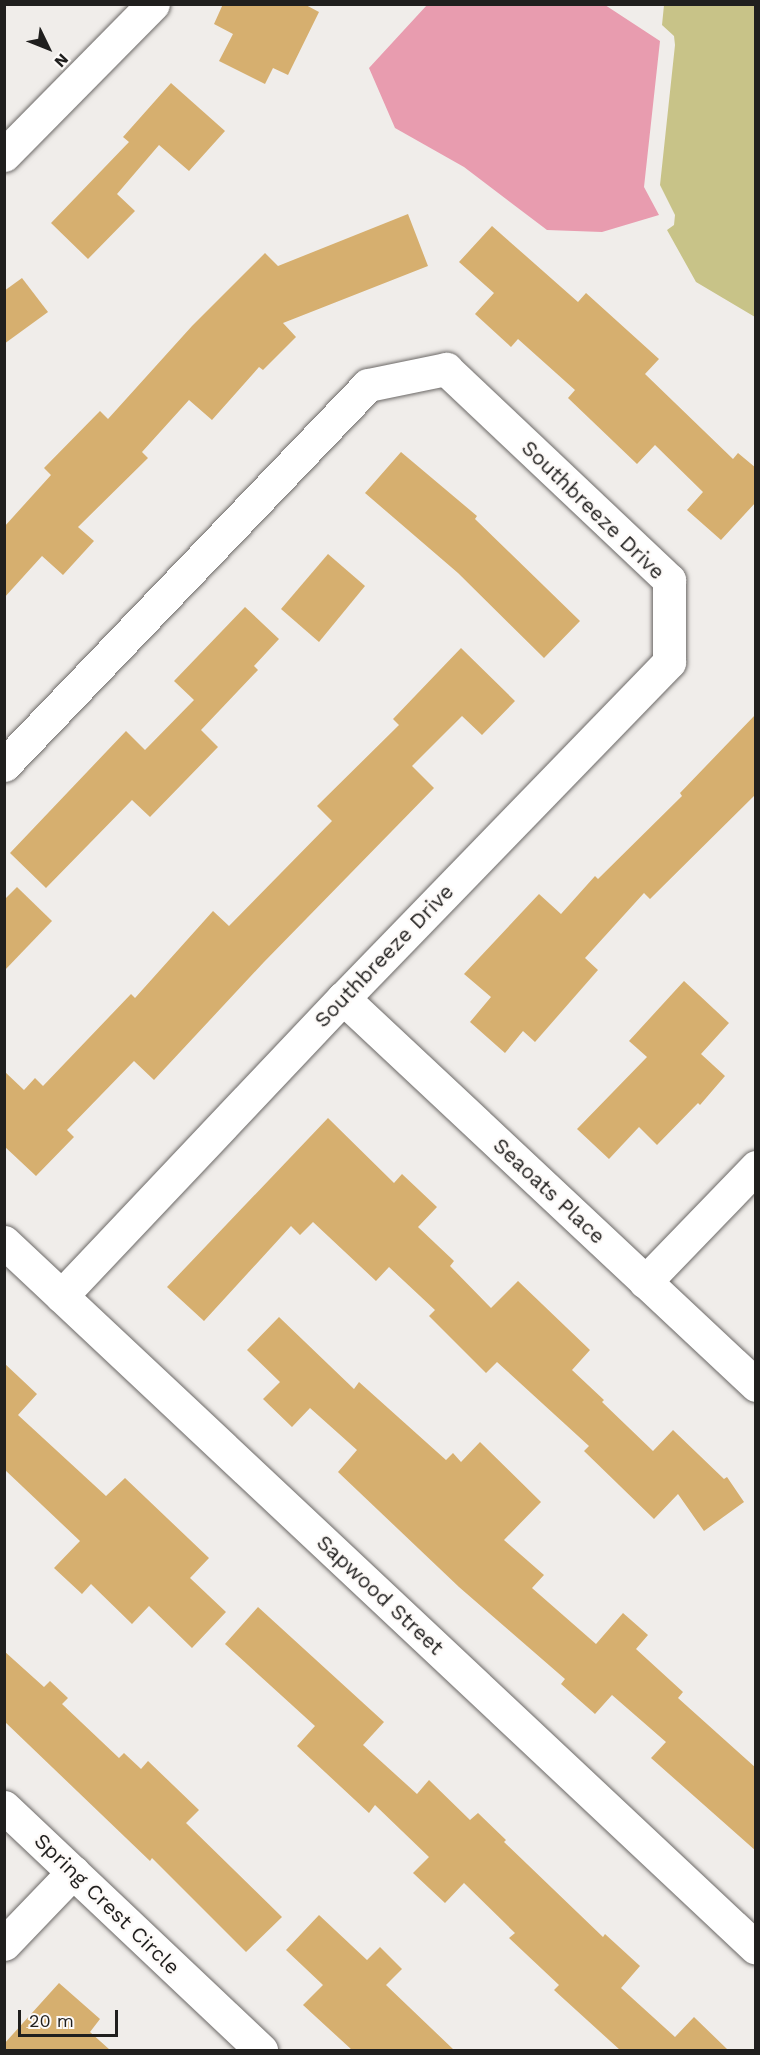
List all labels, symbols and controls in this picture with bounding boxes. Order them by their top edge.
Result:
north arrow [18,18,78,78]
text: N [51,50,73,71]
street label: Southbreeze Drive [516,435,670,585]
street label: Southbreeze Drive [309,879,459,1033]
street label: Seaoats Place [488,1133,610,1249]
street label: Sapwood Street [311,1530,449,1660]
street label: Spring Crest Circle [29,1828,185,1980]
scale bar [21,1998,122,2036]
text: 20 m [29,2010,74,2031]

